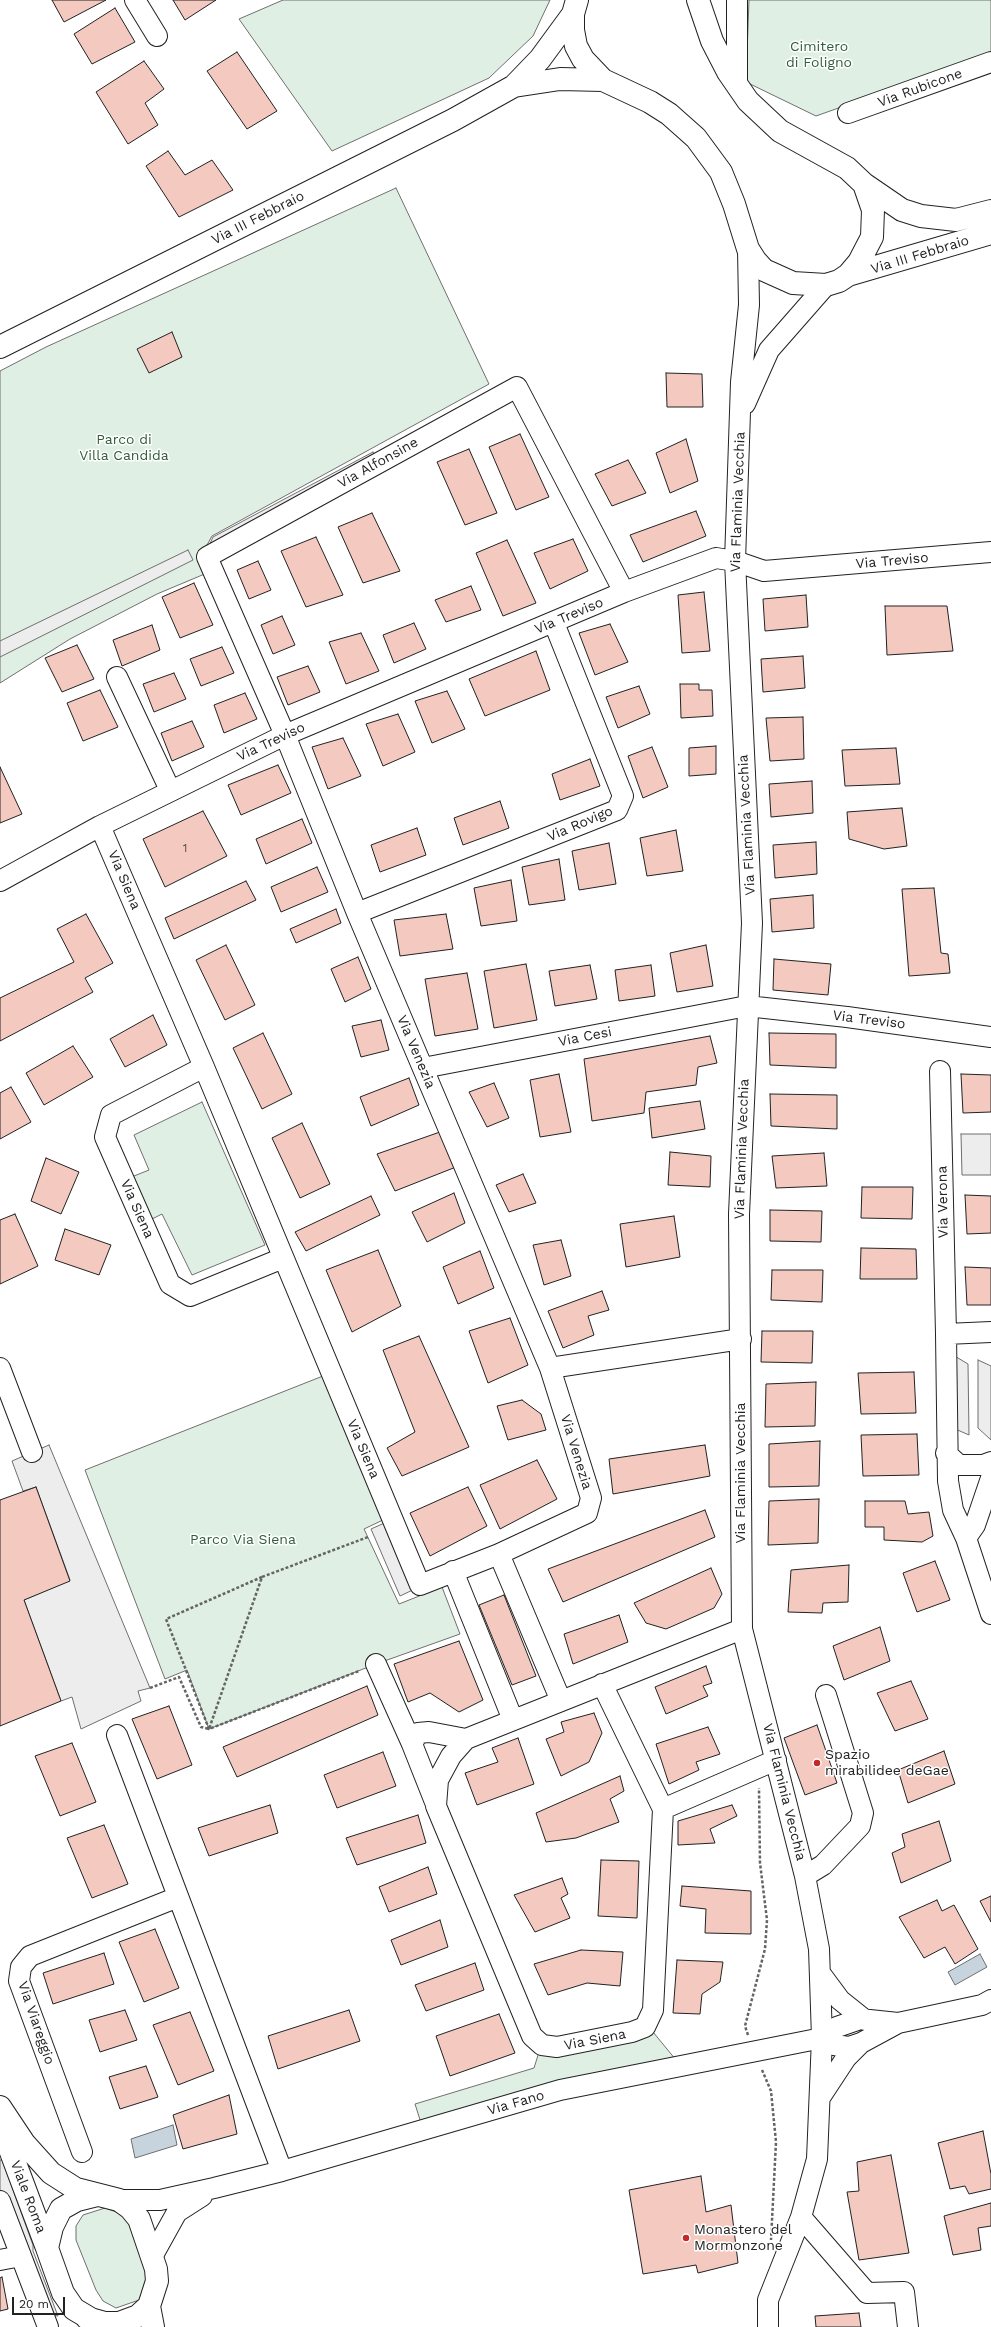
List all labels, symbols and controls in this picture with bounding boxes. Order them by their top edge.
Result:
park label: Cimitero di Foligno [786,39,852,72]
street label: Via Rubicone [875,65,965,111]
street label: Via III Febbraio [209,187,307,249]
street label: Via III Febbraio [869,232,971,278]
street label: Via Flaminia Vecchia [727,431,749,573]
park label: Parco di Villa Candida [79,432,169,464]
street label: Via Alfonsine [335,434,421,492]
street label: Via Treviso [855,549,929,573]
street label: Via Treviso [532,594,606,638]
street label: Via Treviso [234,719,308,765]
street label: Via Flaminia Vecchia [735,754,759,896]
street label: Via Rovigo [545,803,615,845]
house number: 1 [183,841,187,855]
street label: Via Siena [104,848,144,912]
street label: Via Treviso [832,1007,906,1033]
street label: Via Venezia [393,1013,439,1091]
street label: Via Cesi [557,1024,613,1050]
street label: Via Flaminia Vecchia [731,1078,753,1220]
street label: Via Verona [934,1166,952,1238]
street label: Via Siena [117,1177,157,1241]
street label: Via Flaminia Vecchia [733,1403,749,1543]
street label: Via Venezia [557,1412,595,1492]
street label: Via Siena [343,1417,383,1481]
park label: Parco Via Siena [190,1532,296,1548]
street label: Via Flaminia Vecchia [759,1722,809,1862]
place label: Spazio mirabilidee deGae [825,1747,949,1780]
marker: Spazio mirabilidee deGae [812,1758,822,1768]
street label: Via Viareggio [14,1979,58,2067]
street label: Via Siena [563,2026,627,2054]
street label: Via Fano [486,2087,546,2119]
street label: Viale Roma [6,2158,50,2236]
place label: Monastero del Mormonzone [694,2222,792,2254]
marker: Monastero del Mormonzone [681,2233,691,2243]
scale bar [14,2289,67,2315]
text: 20 m [19,2297,49,2311]

